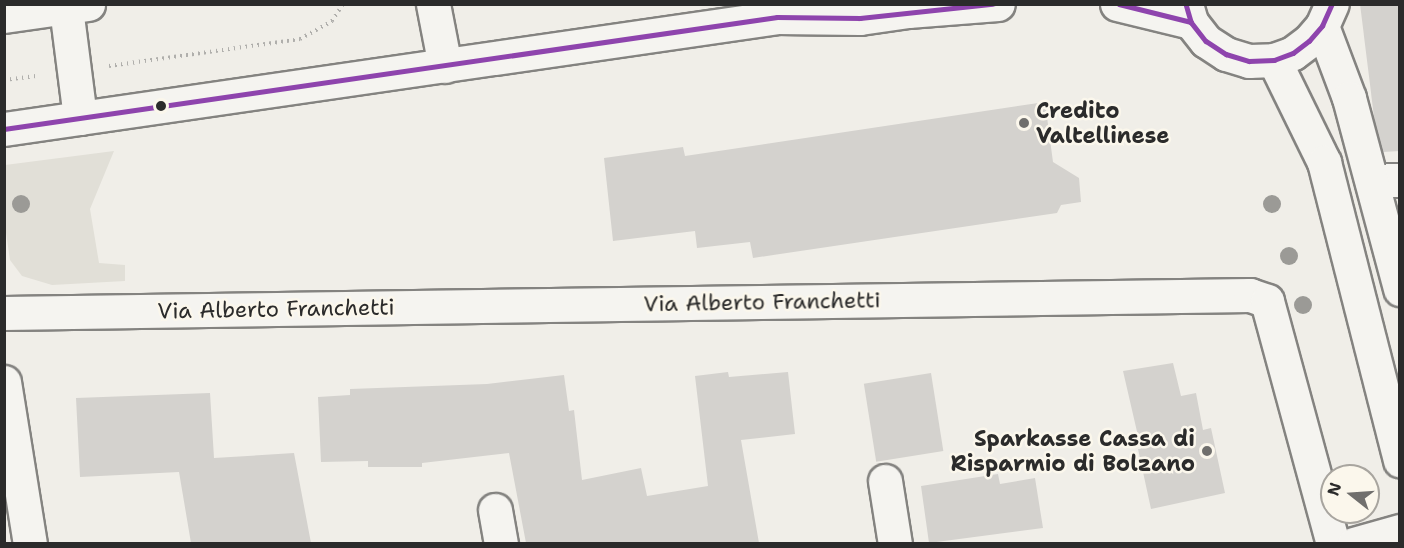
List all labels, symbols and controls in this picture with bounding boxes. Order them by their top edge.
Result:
place label: Credito Valtellinese [1036,97,1169,148]
unlabelled marker [155,100,167,112]
marker: Credito Valtellinese [1017,116,1031,130]
street label: Via Alberto Franchetti [643,287,881,317]
street label: Via Alberto Franchetti [157,294,395,324]
place label: Sparkasse Cassa di Risparmio di Bolzano [951,425,1195,476]
marker: Sparkasse Cassa di Risparmio di Bolzano [1200,444,1214,458]
north arrow [1320,464,1380,524]
text: N [1322,480,1346,498]

